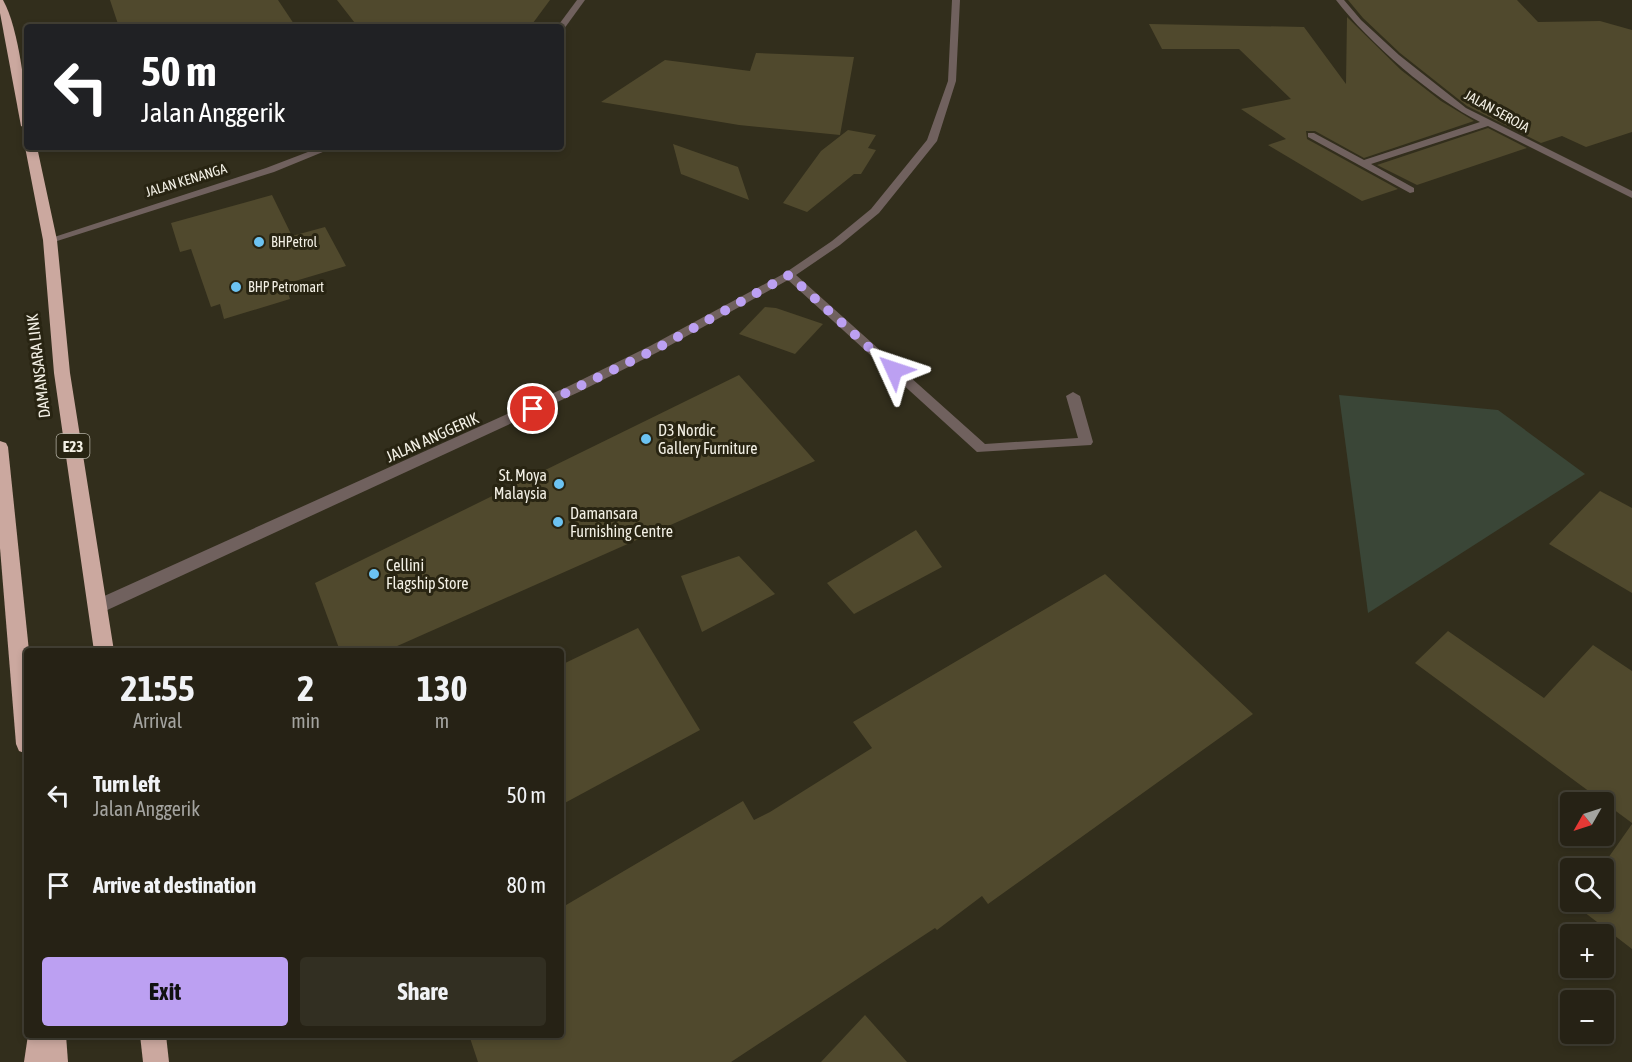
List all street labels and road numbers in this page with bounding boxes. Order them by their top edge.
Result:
street label: JALAN SEROJA [1462,87,1532,135]
street label: JALAN KENANGA [143,160,229,200]
street label: DAMANSARA LINK [23,313,53,419]
street label: JALAN ANGGERIK [383,408,481,465]
road number: E23 [56,434,90,458]

